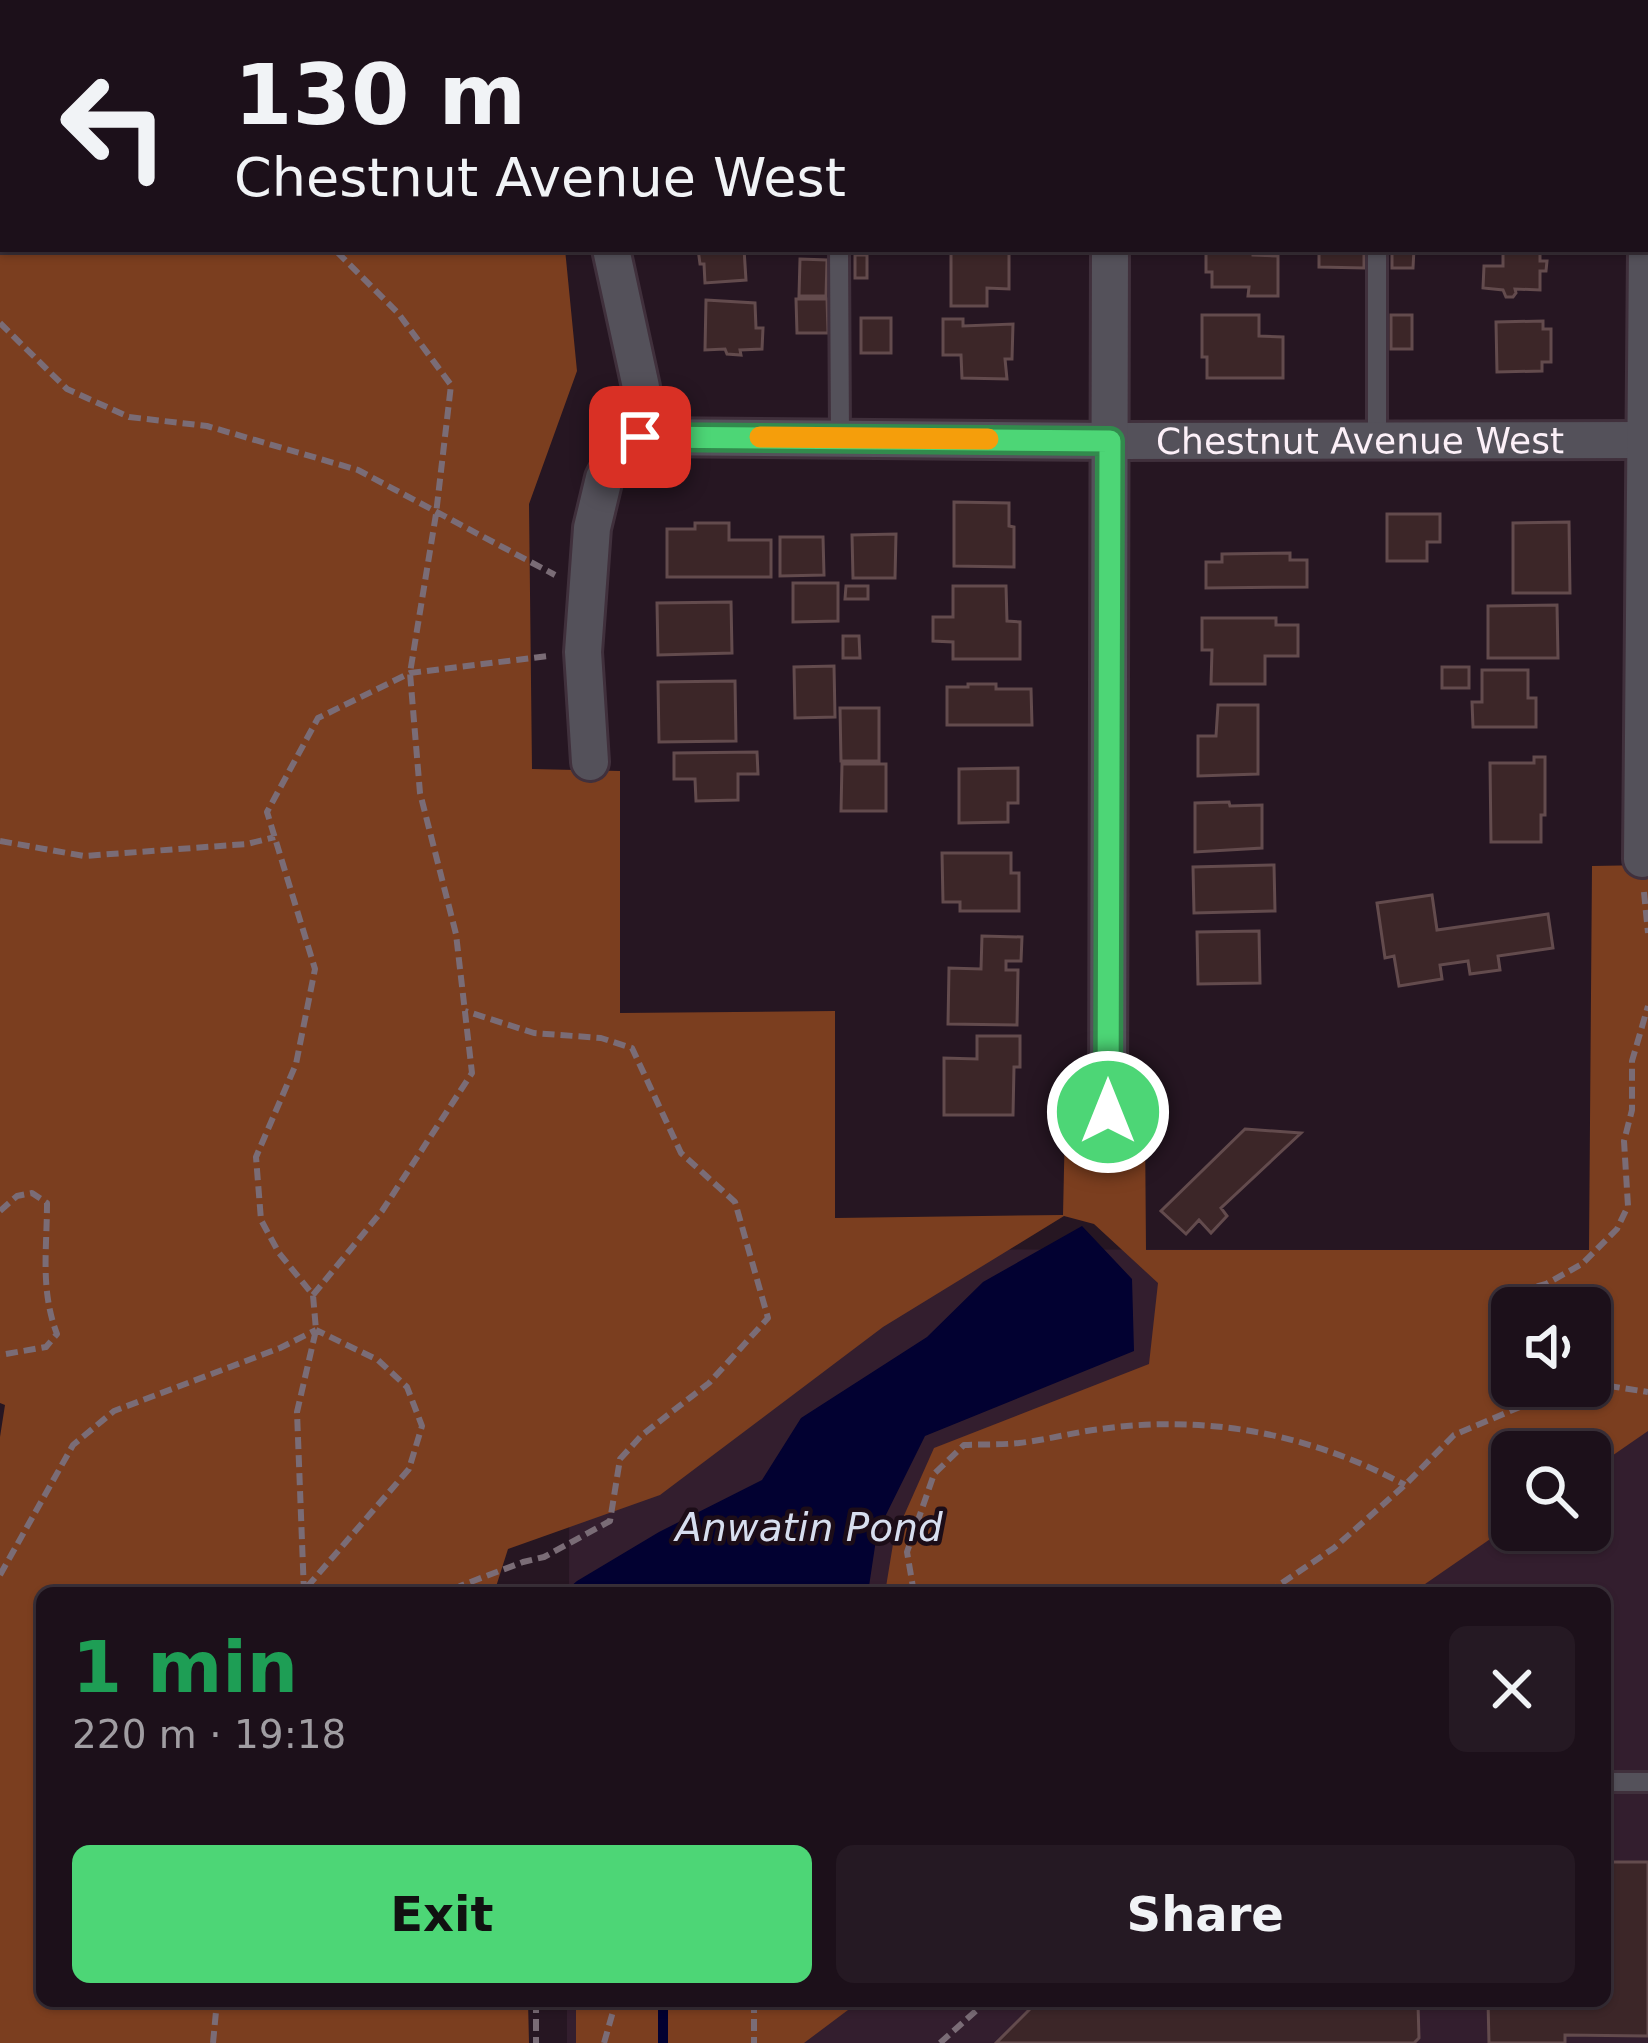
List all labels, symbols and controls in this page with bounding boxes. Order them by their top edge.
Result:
text: 130 m [234,46,526,144]
icon: left [36,48,192,204]
text: Chestnut Avenue West [234,146,846,209]
pin [589,386,691,488]
icon: arrive [607,404,673,470]
street label: Chestnut Avenue West [1156,420,1564,461]
position arrow [1045,1049,1171,1175]
map controls [1491,1287,1611,1551]
button: sound [1491,1287,1611,1407]
button: search [1491,1431,1611,1551]
water label: Anwatin Pond [672,1505,943,1550]
text: 1 min [72,1625,298,1709]
button: close [1449,1626,1575,1752]
text: 220 m · 19:18 [72,1712,346,1757]
button: Exit [72,1845,812,1983]
button: Share [836,1845,1575,1983]

